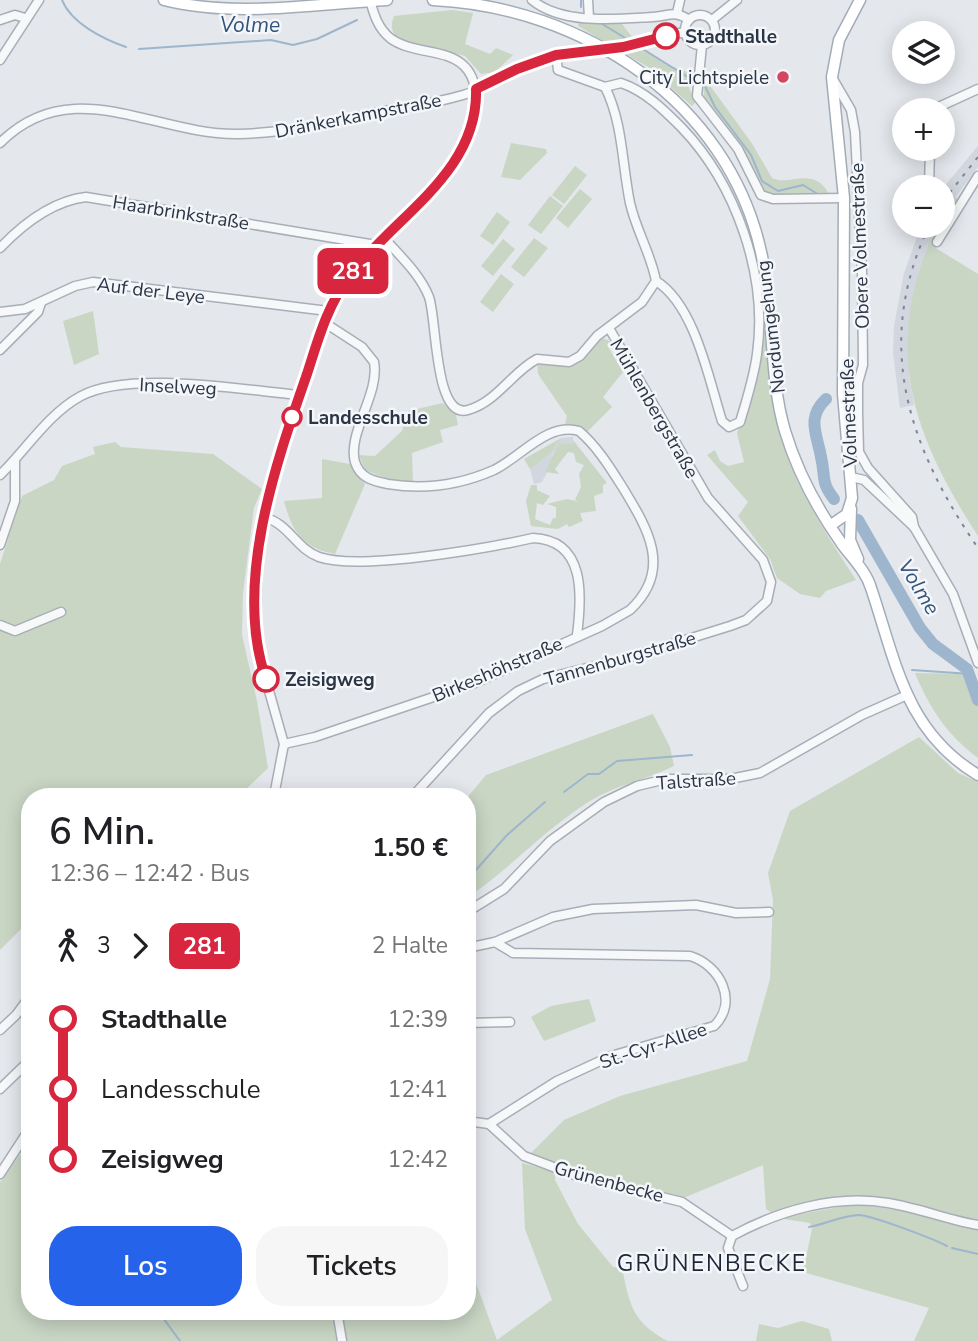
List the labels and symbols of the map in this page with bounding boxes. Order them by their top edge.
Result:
water label: Volme [220,11,280,39]
marker: Stadthalle [653,23,679,49]
place label: Stadthalle [685,24,777,50]
place label: City Lichtspiele [639,65,769,91]
marker: City Lichtspiele [775,69,791,85]
street label: Dränkerkampstraße [273,87,444,145]
street label: Obere Volmestraße [844,162,876,329]
street label: Haarbrinkstraße [111,189,251,237]
line badge: 281 [313,248,393,294]
street label: Nordumgehung [750,259,792,395]
street label: Auf der Leye [95,271,206,311]
street label: Mühlenbergstraße [604,334,705,483]
street label: Volmestraße [834,358,864,469]
street label: Inselweg [139,372,217,402]
place label: Landesschule [308,405,428,431]
marker: Landesschule [282,407,302,427]
water label: Volme [891,554,947,620]
street label: Tannenburgstraße [542,625,699,693]
street label: Birkeshöhstraße [428,631,566,709]
marker: Zeisigweg [253,666,279,692]
place label: Zeisigweg [285,667,375,693]
street label: Talstraße [655,765,737,797]
street label: St.-Cyr-Allee [596,1016,710,1076]
street label: Grünenbecke [551,1155,666,1209]
district label: GRÜNENBECKE [617,1248,807,1279]

